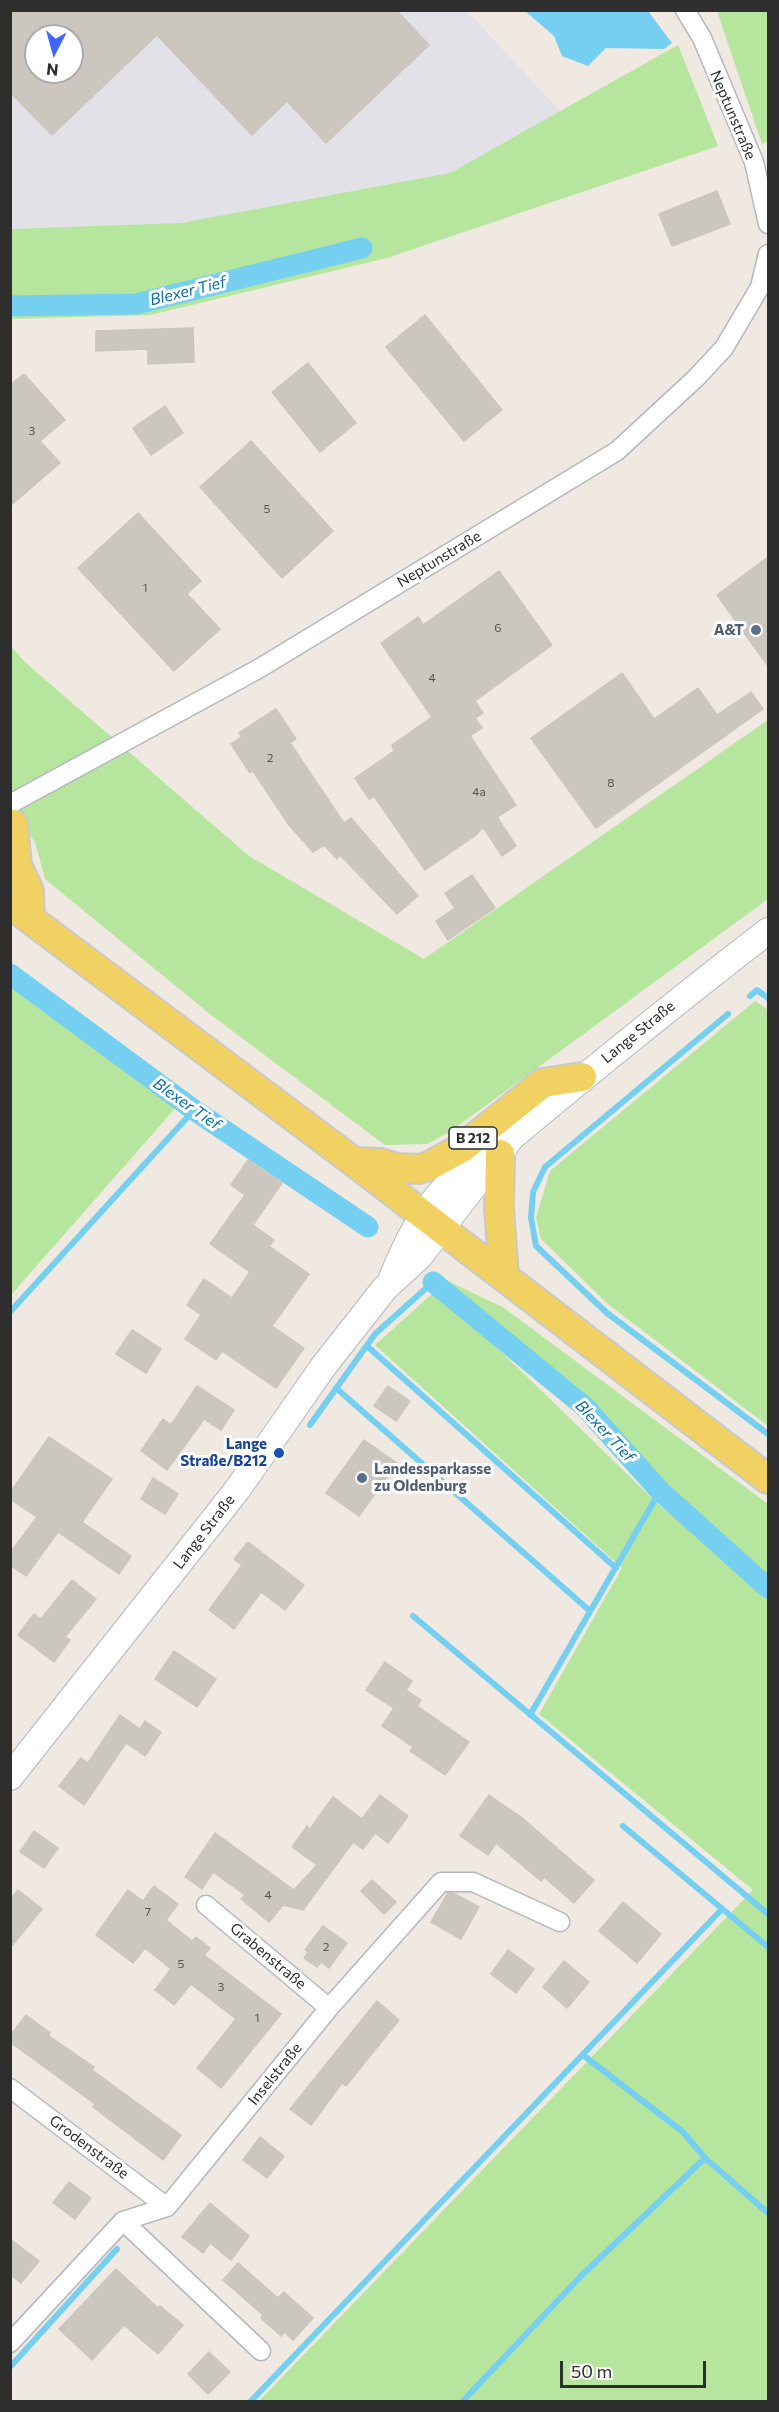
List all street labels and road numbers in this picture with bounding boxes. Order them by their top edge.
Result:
street label: Neptunstraße [706,68,760,162]
street label: Neptunstraße [394,527,484,591]
street label: Lange Straße [598,997,678,1067]
road number: B 212 [449,1127,497,1149]
street label: Lange Straße [169,1491,239,1573]
street label: Grabenstraße [226,1919,310,1993]
street label: Inselstraße [244,2039,306,2109]
street label: Grodenstraße [46,2111,132,2183]

